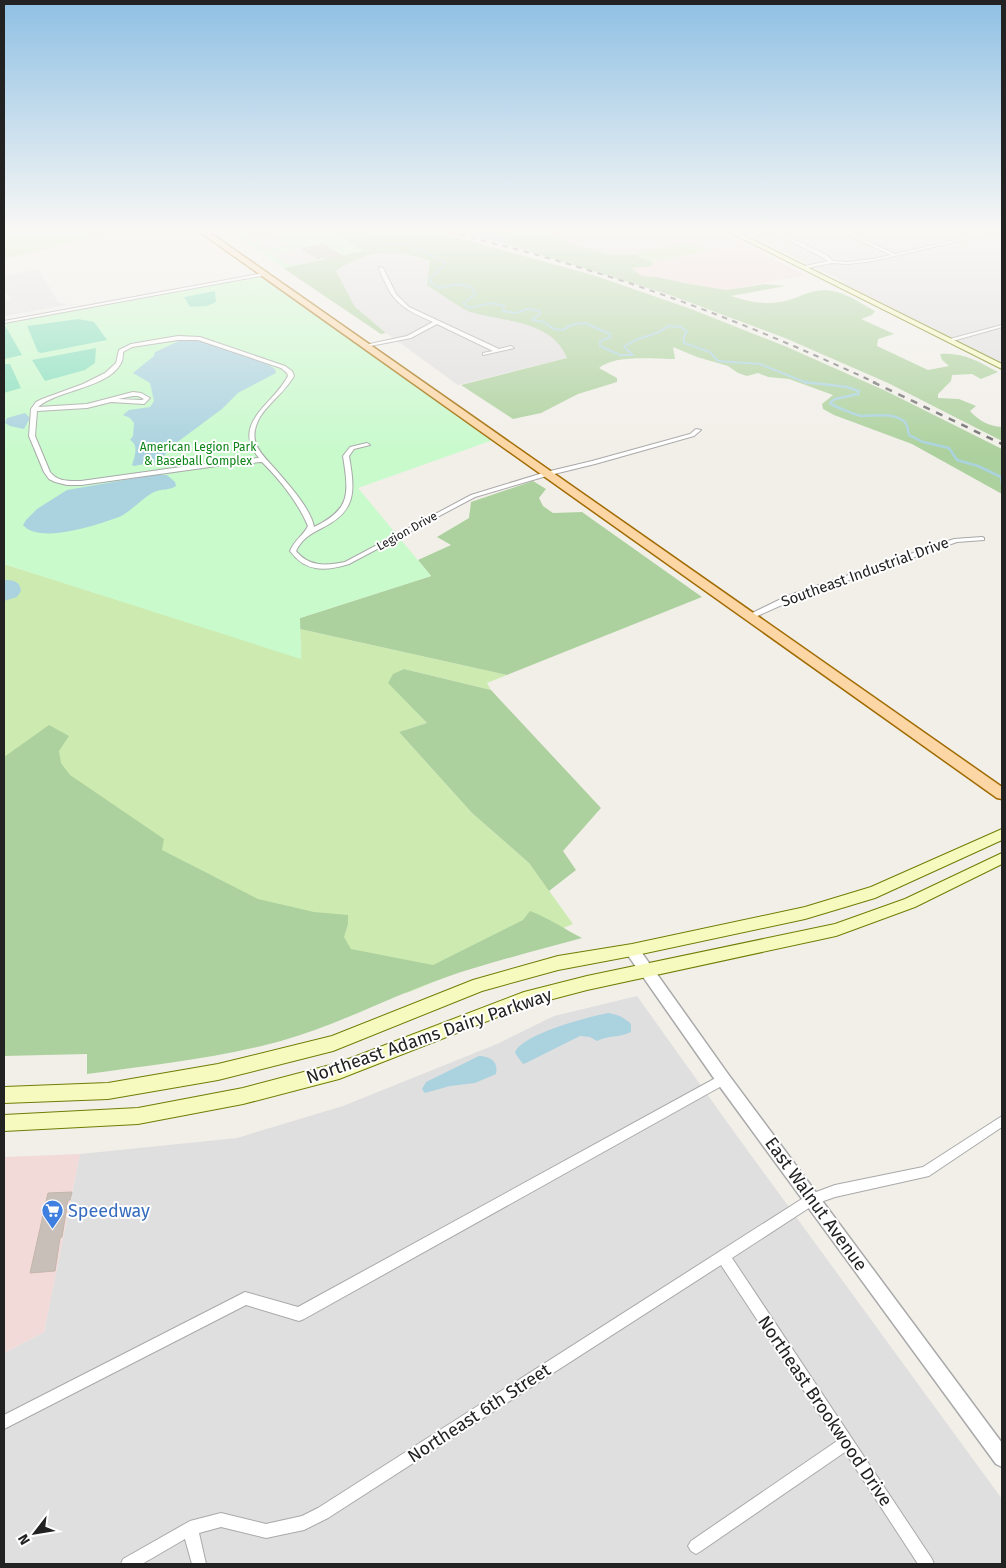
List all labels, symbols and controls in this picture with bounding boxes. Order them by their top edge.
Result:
park label: American Legion Park & Baseball Complex [140,440,257,468]
street label: Legion Drive [374,509,440,553]
street label: Southeast Industrial Drive [779,533,951,611]
street label: Northeast Adams Dairy Parkway [303,983,555,1088]
street label: East Walnut Avenue [760,1133,872,1275]
supermarket icon: Speedway [40,1199,64,1230]
place label: Speedway [68,1200,150,1222]
street label: Northeast Brookwood Drive [753,1312,897,1510]
street label: Northeast 6th Street [403,1358,555,1467]
north arrow [10,1508,60,1558]
text: N [15,1531,34,1548]

